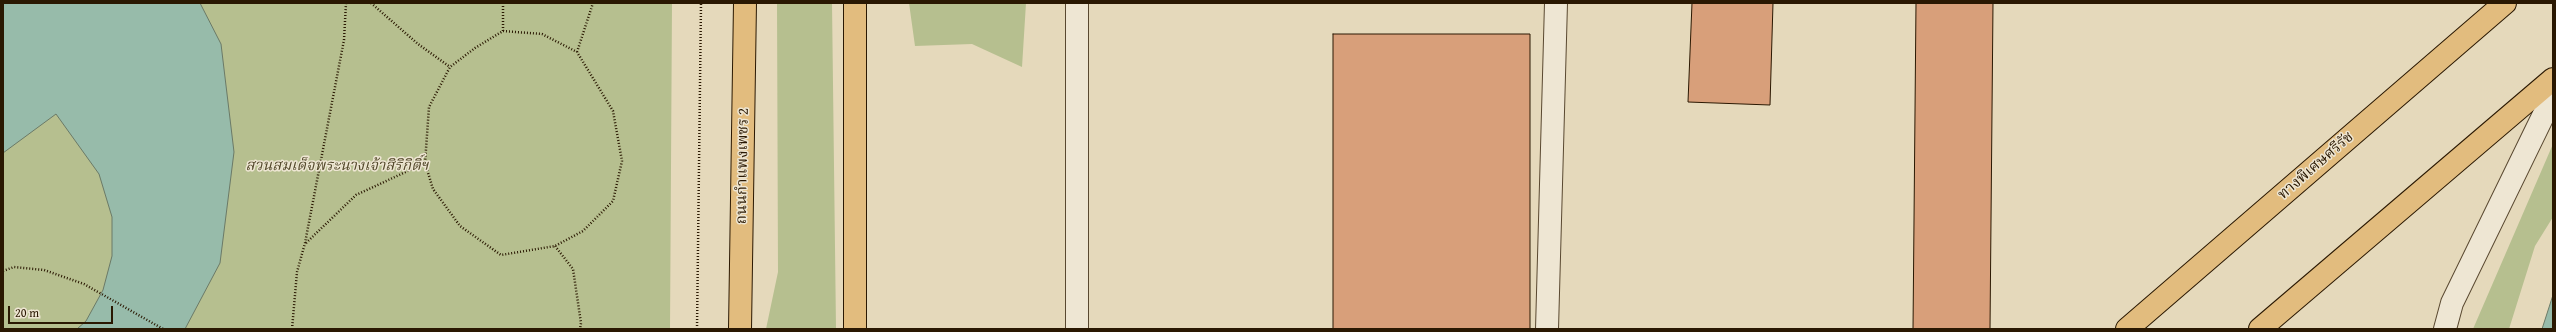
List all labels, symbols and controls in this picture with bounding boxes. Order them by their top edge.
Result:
street label: ถนนกำแพงเพชร 2 [733,108,753,224]
street label: ทางพิเศษศรีรัช [2275,128,2357,204]
park label: สวนสมเด็จพระนางเจ้าสิริกิติ์ฯ [245,157,429,175]
scale bar [10,298,115,324]
text: 20 m [15,304,39,321]

